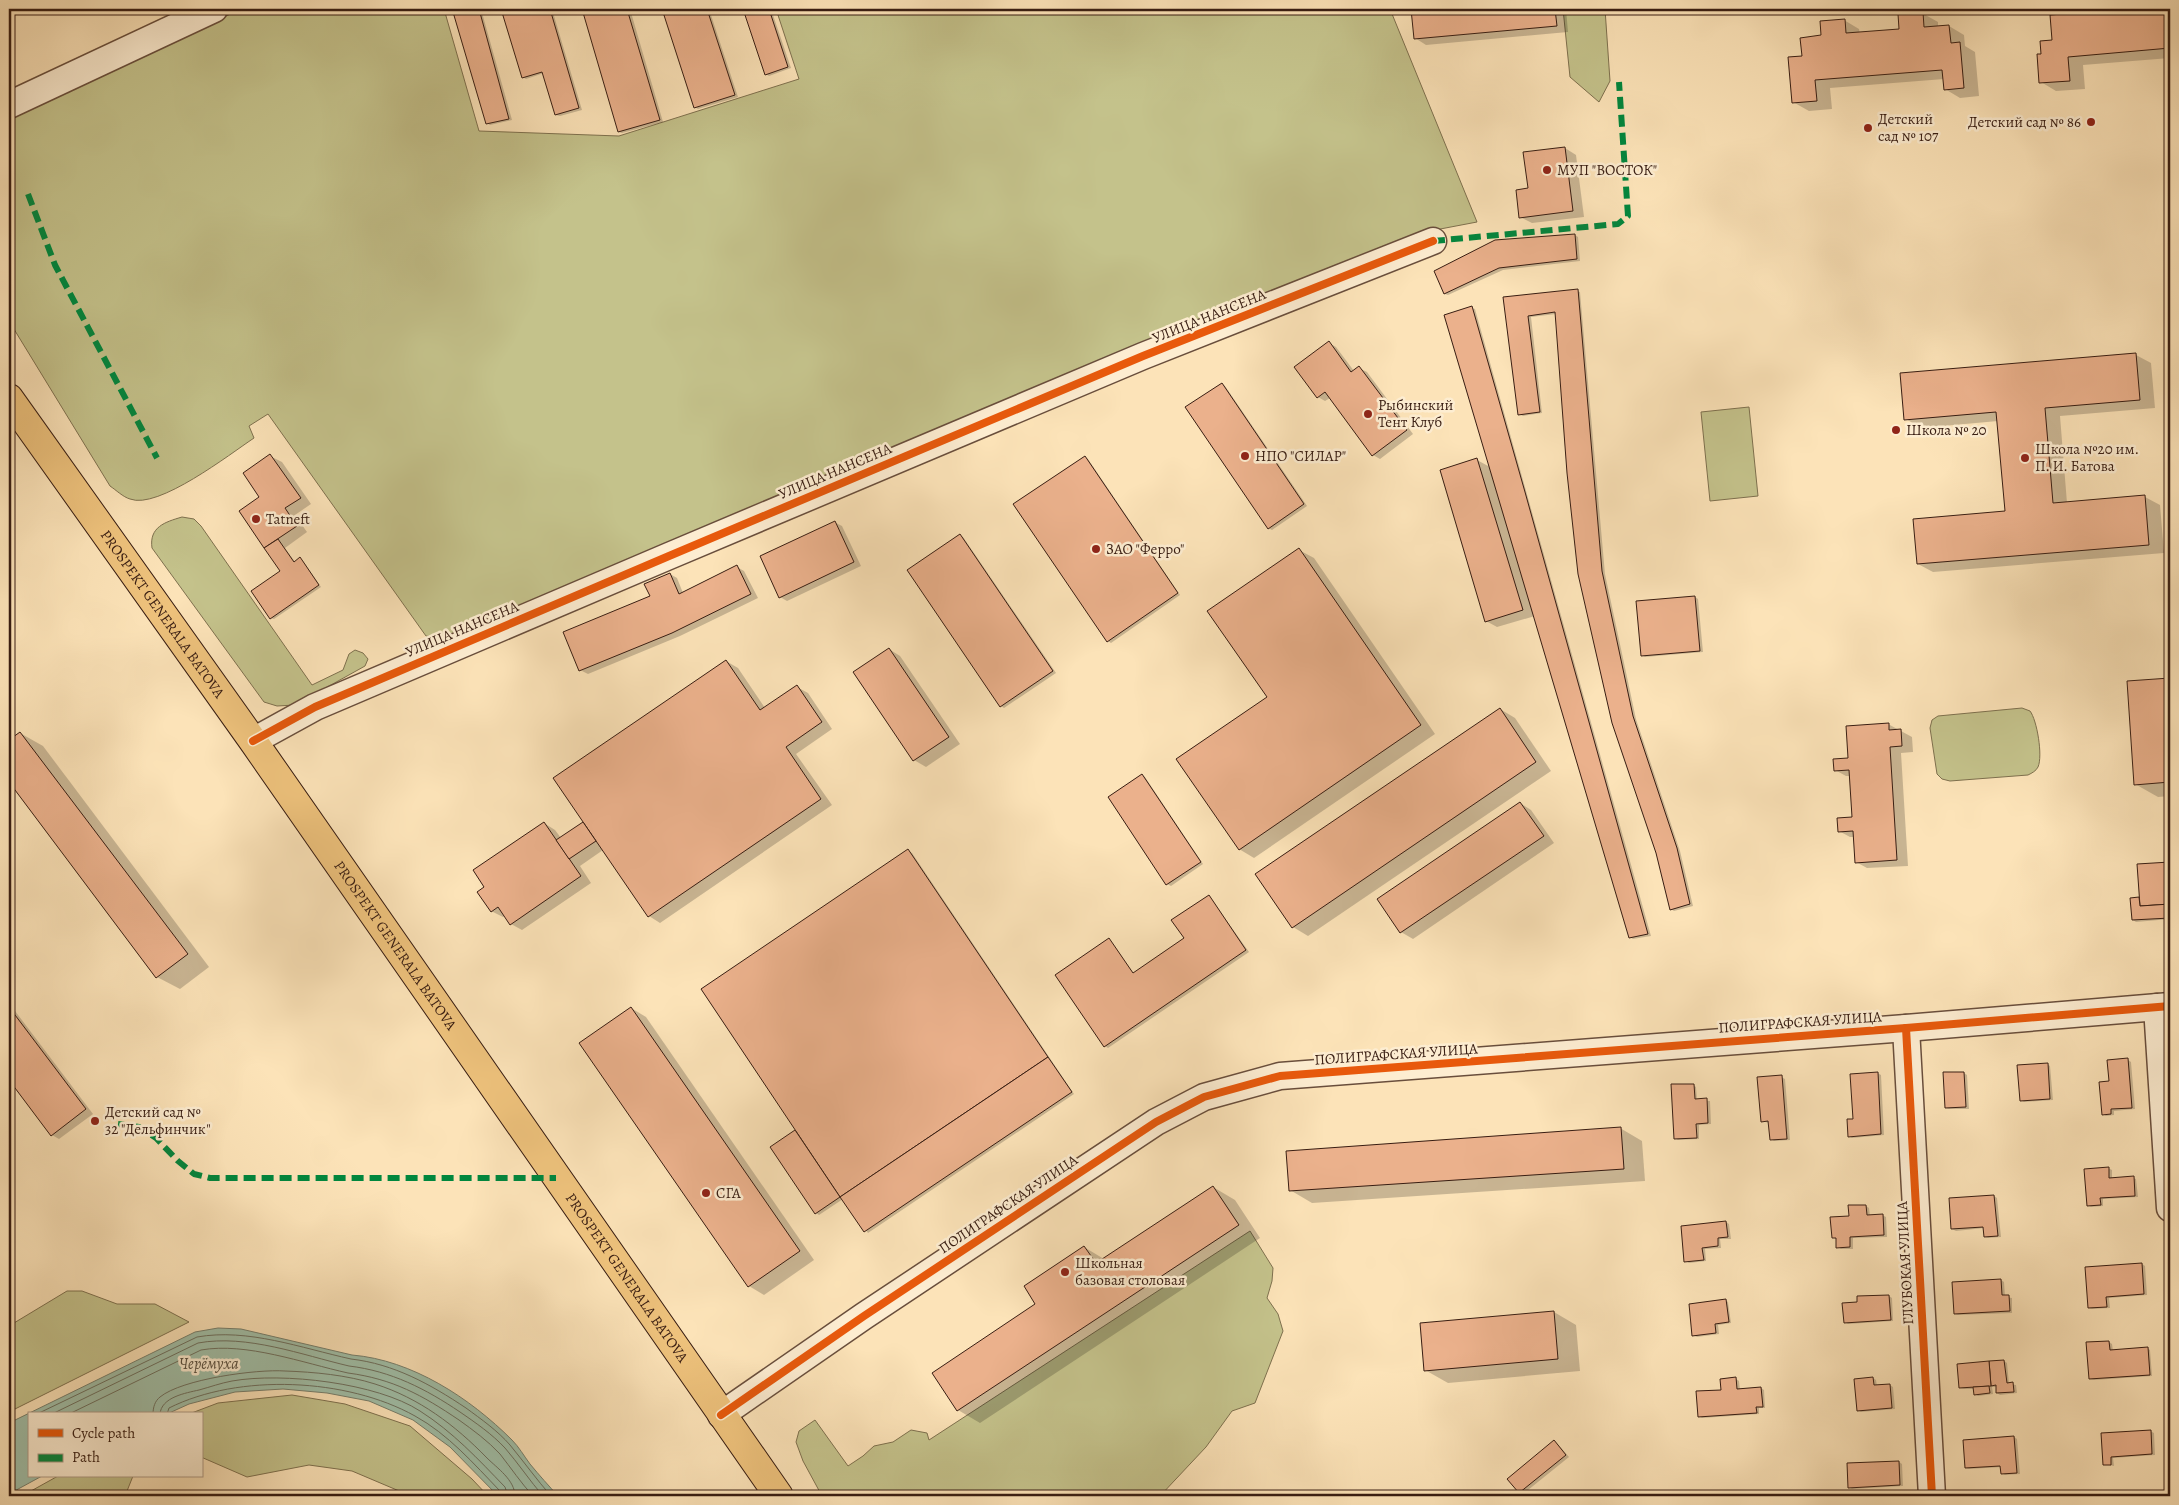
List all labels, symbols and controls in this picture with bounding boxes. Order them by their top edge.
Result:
place label: Детский сад № 107 [1878,109,1939,146]
place label: Детский сад № 86 [1968,112,2081,132]
marker: Детский сад № 86 [2085,116,2097,128]
marker: Детский сад № 107 [1862,122,1874,134]
place label: МУП "ВОСТОК" [1557,160,1657,180]
marker: МУП "ВОСТОК" [1541,164,1553,176]
street label: УЛИЦА НАНСЕНА [1149,284,1269,348]
place label: Рыбинский Тент Клуб [1378,395,1454,432]
marker: Рыбинский Тент Клуб [1362,408,1374,420]
place label: Школа № 20 [1906,420,1987,440]
marker: Школа № 20 [1890,424,1902,436]
street label: УЛИЦА НАНСЕНА [775,438,895,504]
place label: Школа №20 им. П. И. Батова [2035,439,2139,476]
place label: НПО "СИЛАР" [1255,446,1346,466]
marker: НПО "СИЛАР" [1239,450,1251,462]
marker: Школа №20 им. П. И. Батова [2019,452,2031,464]
place label: Tatneft [266,509,310,529]
marker: Tatneft [250,513,262,525]
street label: PROSPEKT GENERALA BATOVA [96,526,230,702]
place label: ЗАО "Ферро" [1106,539,1184,559]
marker: ЗАО "Ферро" [1090,543,1102,555]
street label: УЛИЦА НАНСЕНА [402,596,522,662]
street label: PROSPEKT GENERALA BATOVA [329,857,462,1034]
street label: ПОЛИГРАФСКАЯ УЛИЦА [1718,1006,1883,1038]
street label: ПОЛИГРАФСКАЯ УЛИЦА [1314,1038,1479,1070]
place label: Детский сад № 32 "Дельфинчик" [105,1102,211,1139]
marker: Детский сад № 32 "Дельфинчик" [89,1115,101,1127]
street label: ПОЛИГРАФСКАЯ УЛИЦА [934,1150,1082,1258]
place label: СГА [716,1183,741,1203]
marker: СГА [700,1187,712,1199]
street label: PROSPEKT GENERALA BATOVA [561,1189,693,1367]
street label: ГЛУБОКАЯ УЛИЦА [1892,1201,1918,1325]
place label: Школьная базовая столовая [1075,1253,1185,1290]
marker: Школьная базовая столовая [1059,1266,1071,1278]
water label: Черёмуха [179,1353,239,1375]
legend [28,1412,202,1478]
text: Cycle path [72,1423,135,1443]
text: Path [72,1447,100,1467]

